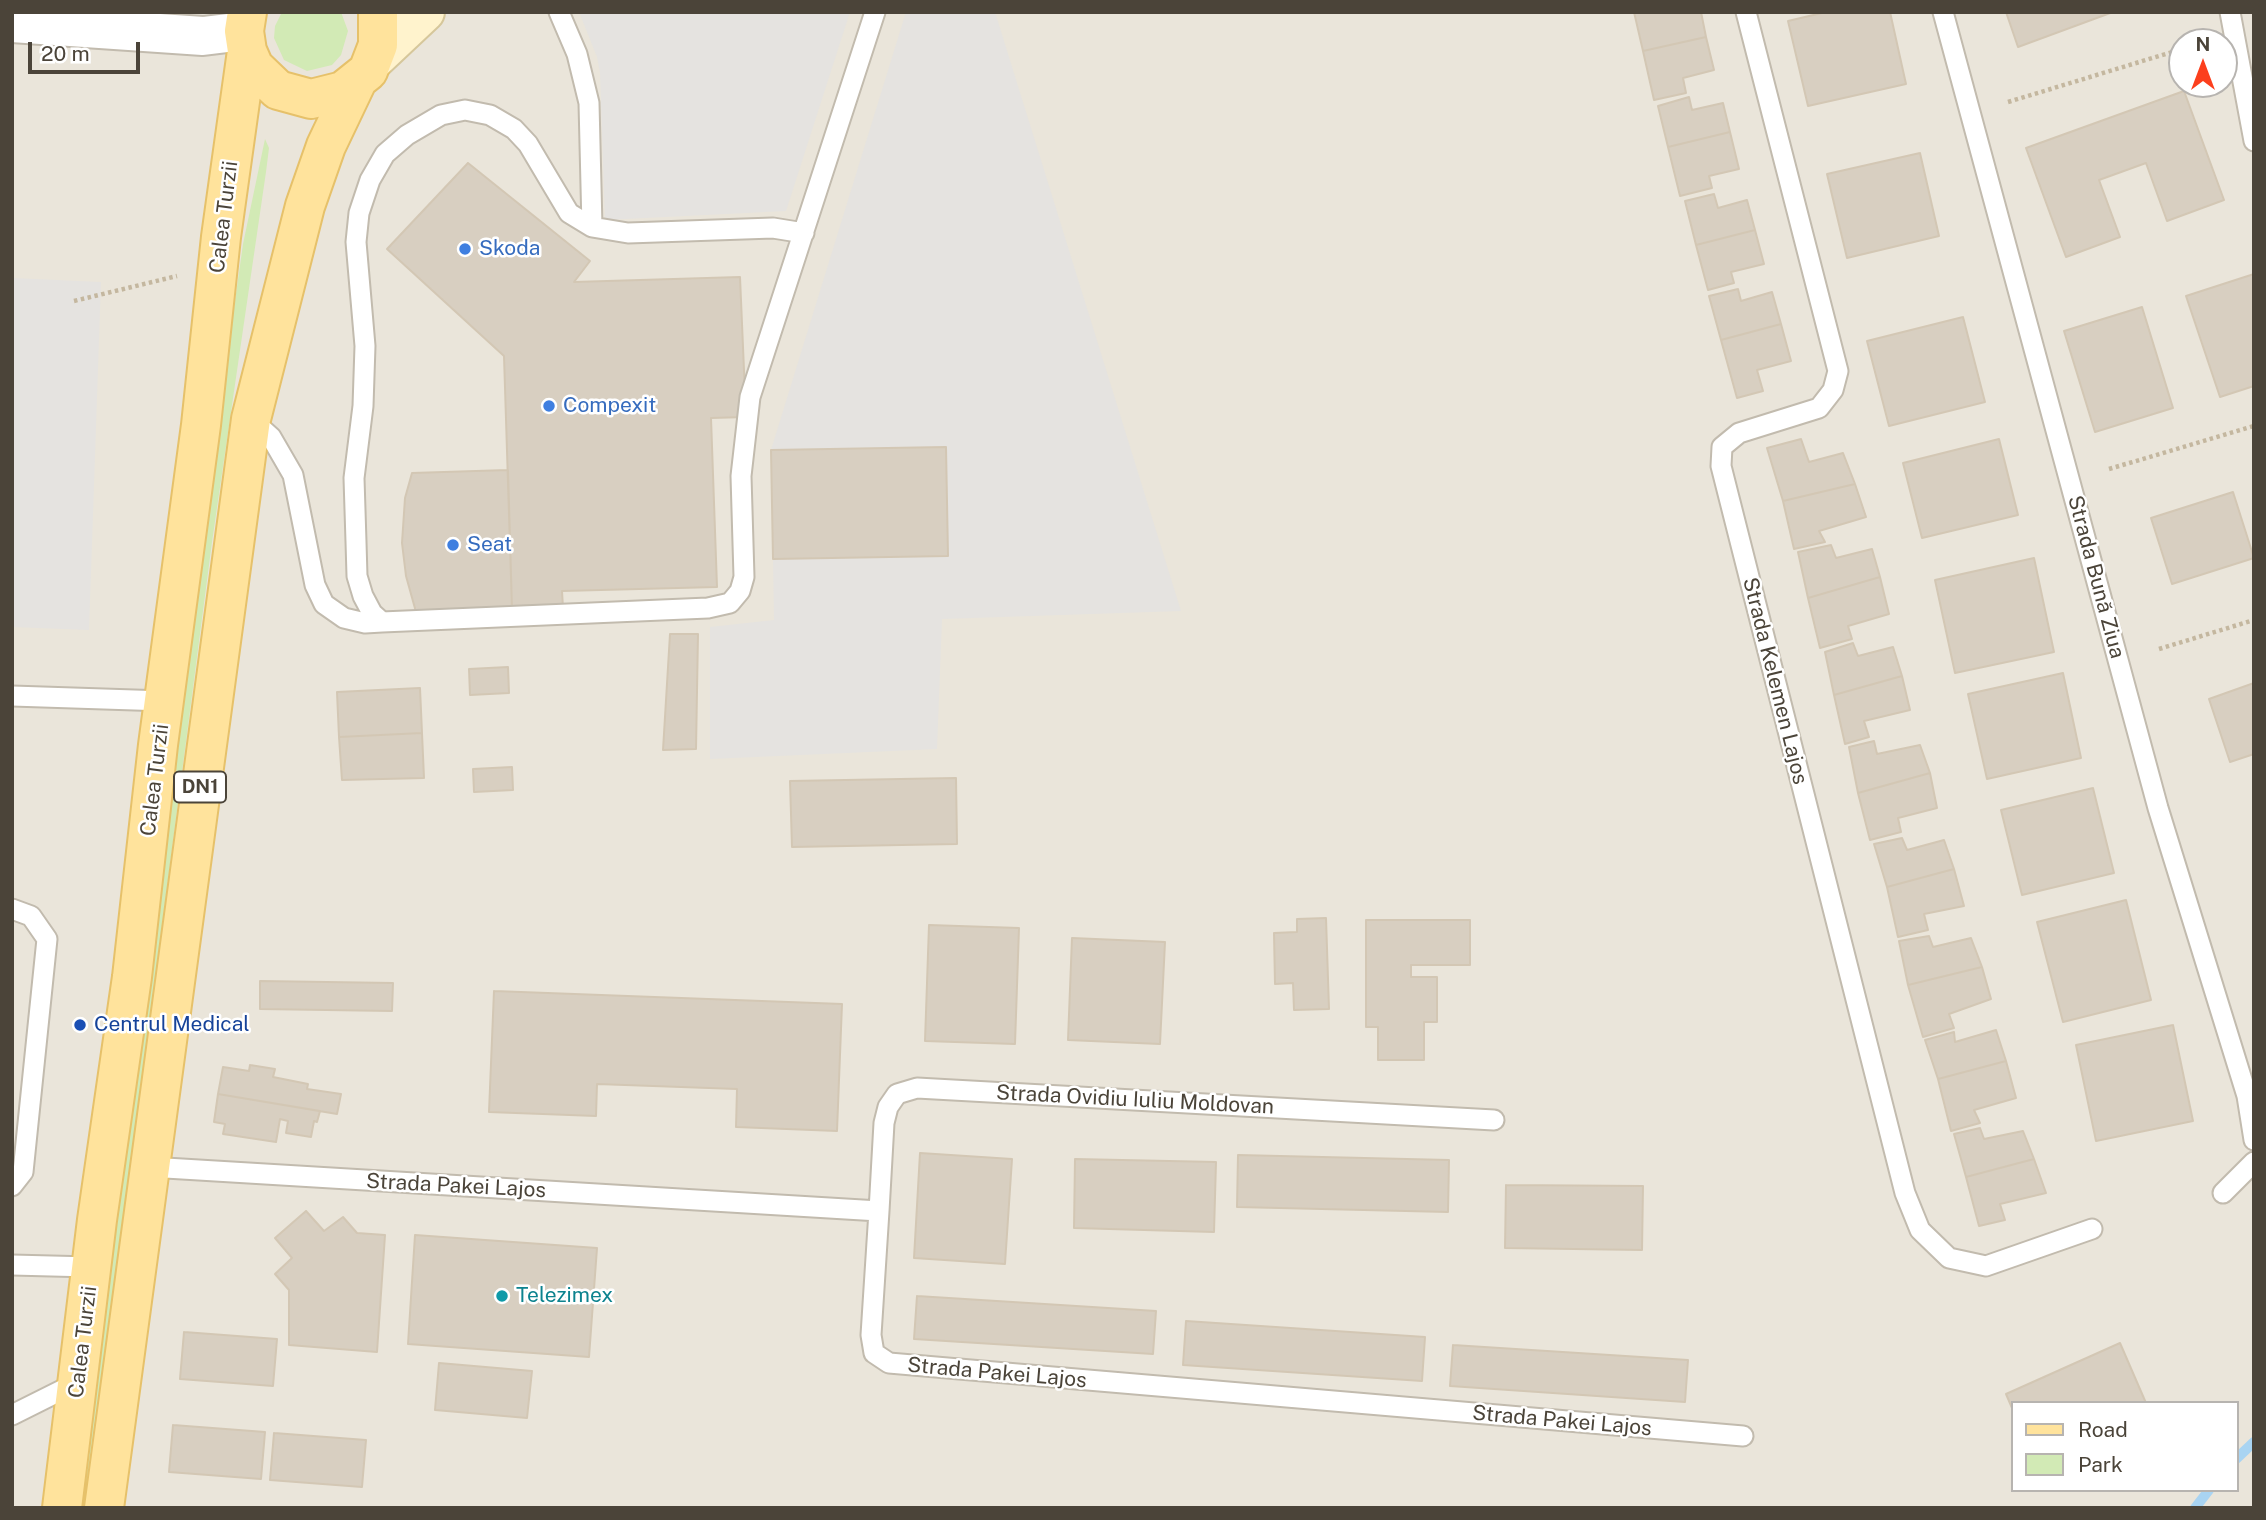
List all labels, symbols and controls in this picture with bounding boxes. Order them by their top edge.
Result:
scale bar [32,28,144,72]
north arrow [2168,28,2238,98]
text: N [2196,33,2210,55]
text: 20 m [41,41,90,66]
street label: Calea Turzii [205,159,243,275]
place label: Skoda [479,236,540,262]
marker: Skoda [457,241,473,257]
place label: Compexit [563,393,656,419]
marker: Compexit [541,398,557,414]
street label: Strada Bună Ziua [2062,493,2130,661]
place label: Seat [467,532,512,558]
marker: Seat [445,537,461,553]
street label: Strada Kelemen Lajos [1737,575,1813,787]
street label: Calea Turzii [136,722,174,838]
road number: DN1 [174,772,226,802]
place label: Centrul Medical [94,1012,250,1038]
marker: Centrul Medical [72,1017,88,1033]
street label: Strada Ovidiu Iuliu Moldovan [995,1080,1275,1120]
street label: Strada Pakei Lajos [365,1169,547,1203]
place label: Telezimex [516,1283,613,1309]
street label: Calea Turzii [64,1284,102,1400]
marker: Telezimex [494,1288,510,1304]
street label: Strada Pakei Lajos [906,1353,1088,1393]
street label: Strada Pakei Lajos [1471,1401,1653,1441]
legend [2010,1401,2238,1492]
text: Road [2078,1417,2128,1442]
text: Park [2078,1452,2123,1477]

